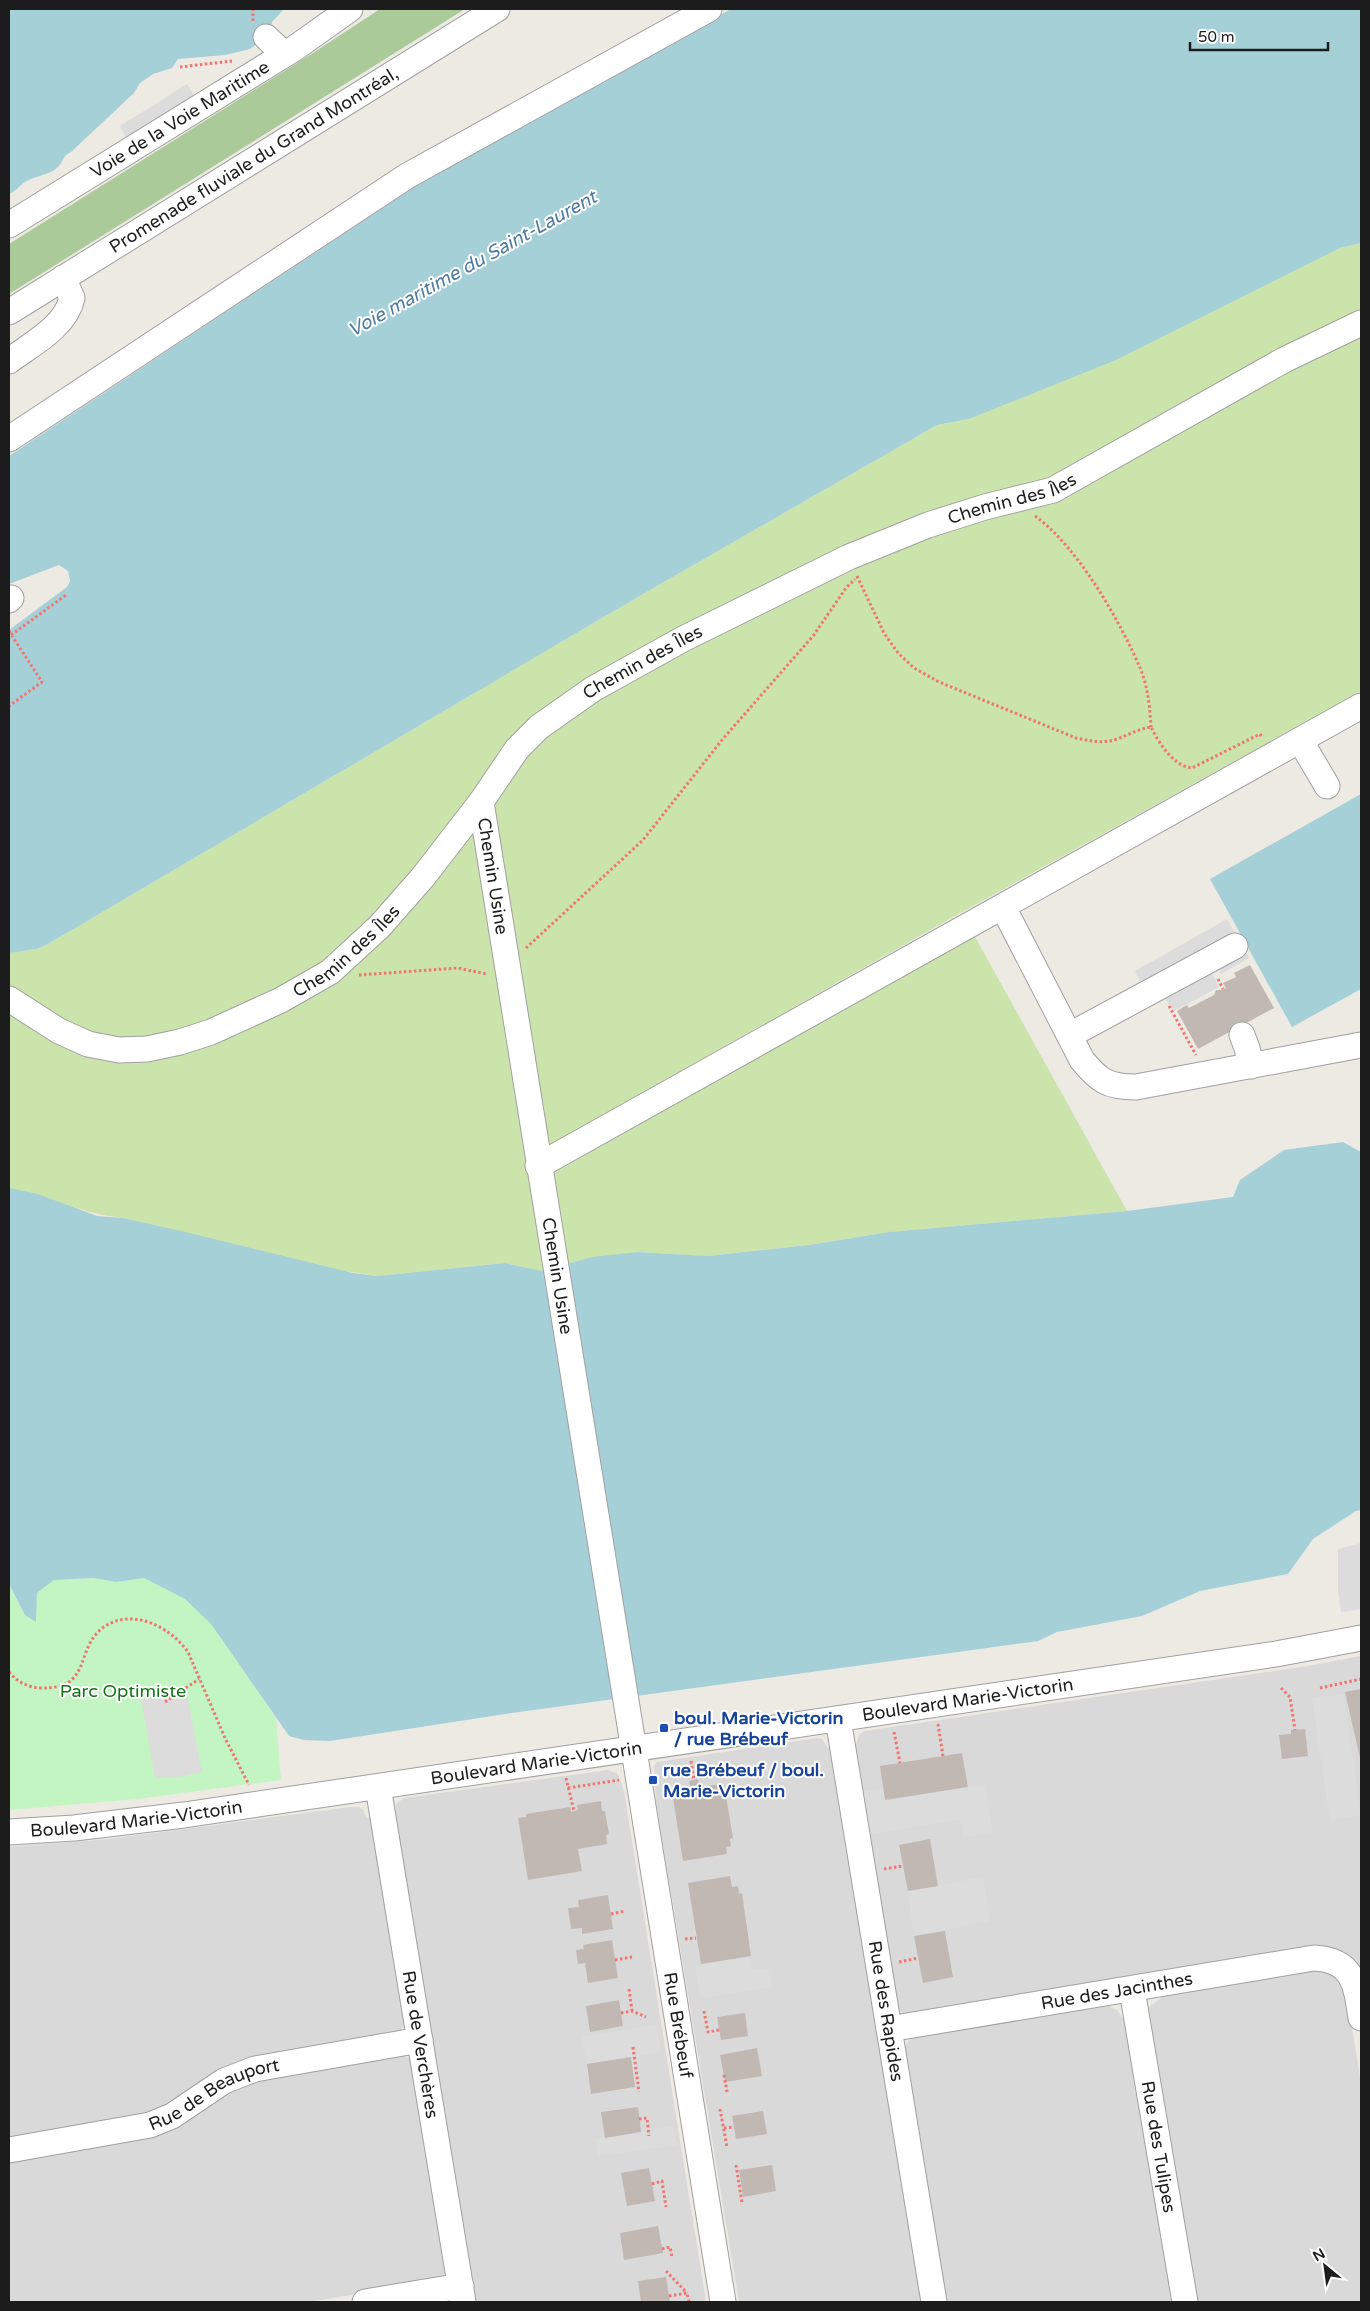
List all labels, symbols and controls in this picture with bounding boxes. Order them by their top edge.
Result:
scale bar [1190,20,1328,52]
text: 50 m [1198,28,1235,46]
street label: Voie de la Voie Maritime [86,56,273,183]
street label: Promenade fluviale du Grand Montréal, [105,62,402,258]
water label: Voie maritime du Saint-Laurent [344,185,603,342]
street label: Chemin des Îles [945,468,1080,529]
street label: Chemin des Îles [578,620,706,704]
street label: Chemin Usine [473,816,513,936]
street label: Chemin des Îles [289,900,404,1002]
street label: Chemin Usine [537,1216,578,1336]
street label: Boulevard Marie-Victorin [860,1673,1075,1726]
park label: Parc Optimiste [60,1680,186,1702]
place label: boul. Marie-Victorin / rue Brébeuf [674,1707,843,1750]
marker: boul. Marie-Victorin / rue Brébeuf [658,1722,670,1734]
street label: Boulevard Marie-Victorin [429,1737,644,1790]
place label: rue Brébeuf / boul. Marie-Victorin [663,1759,824,1802]
marker: rue Brébeuf / boul. Marie-Victorin [647,1774,659,1786]
street label: Boulevard Marie-Victorin [30,1796,244,1842]
street label: Rue des Rapides [864,1939,909,2083]
street label: Rue des Jacinthes [1039,1967,1194,2014]
street label: Rue de Verchères [397,1969,444,2120]
street label: Rue Brébeuf [659,1970,698,2080]
street label: Rue de Beauport [145,2054,281,2135]
street label: Rue des Tulipes [1137,2079,1181,2214]
north arrow [1300,2241,1350,2291]
text: N [1310,2245,1328,2265]

